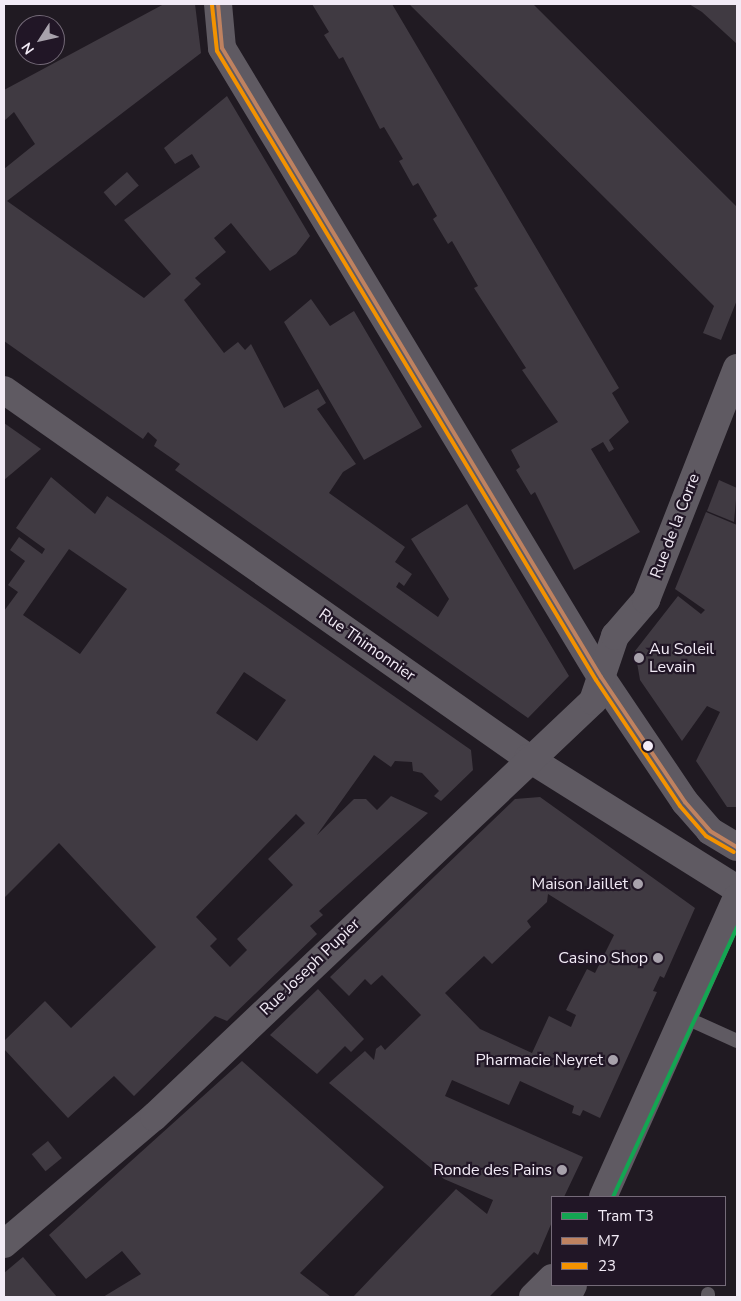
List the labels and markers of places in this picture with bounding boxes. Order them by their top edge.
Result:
place label: Au Soleil Levain [649,639,714,677]
marker: Au Soleil Levain [633,652,645,664]
unlabelled marker [643,741,653,751]
place label: Maison Jaillet [531,874,628,894]
marker: Maison Jaillet [632,878,644,890]
place label: Casino Shop [558,948,648,968]
marker: Casino Shop [652,952,664,964]
place label: Pharmacie Neyret [475,1050,603,1070]
marker: Pharmacie Neyret [607,1054,619,1066]
place label: Ronde des Pains [433,1160,552,1180]
marker: Ronde des Pains [556,1164,568,1176]

